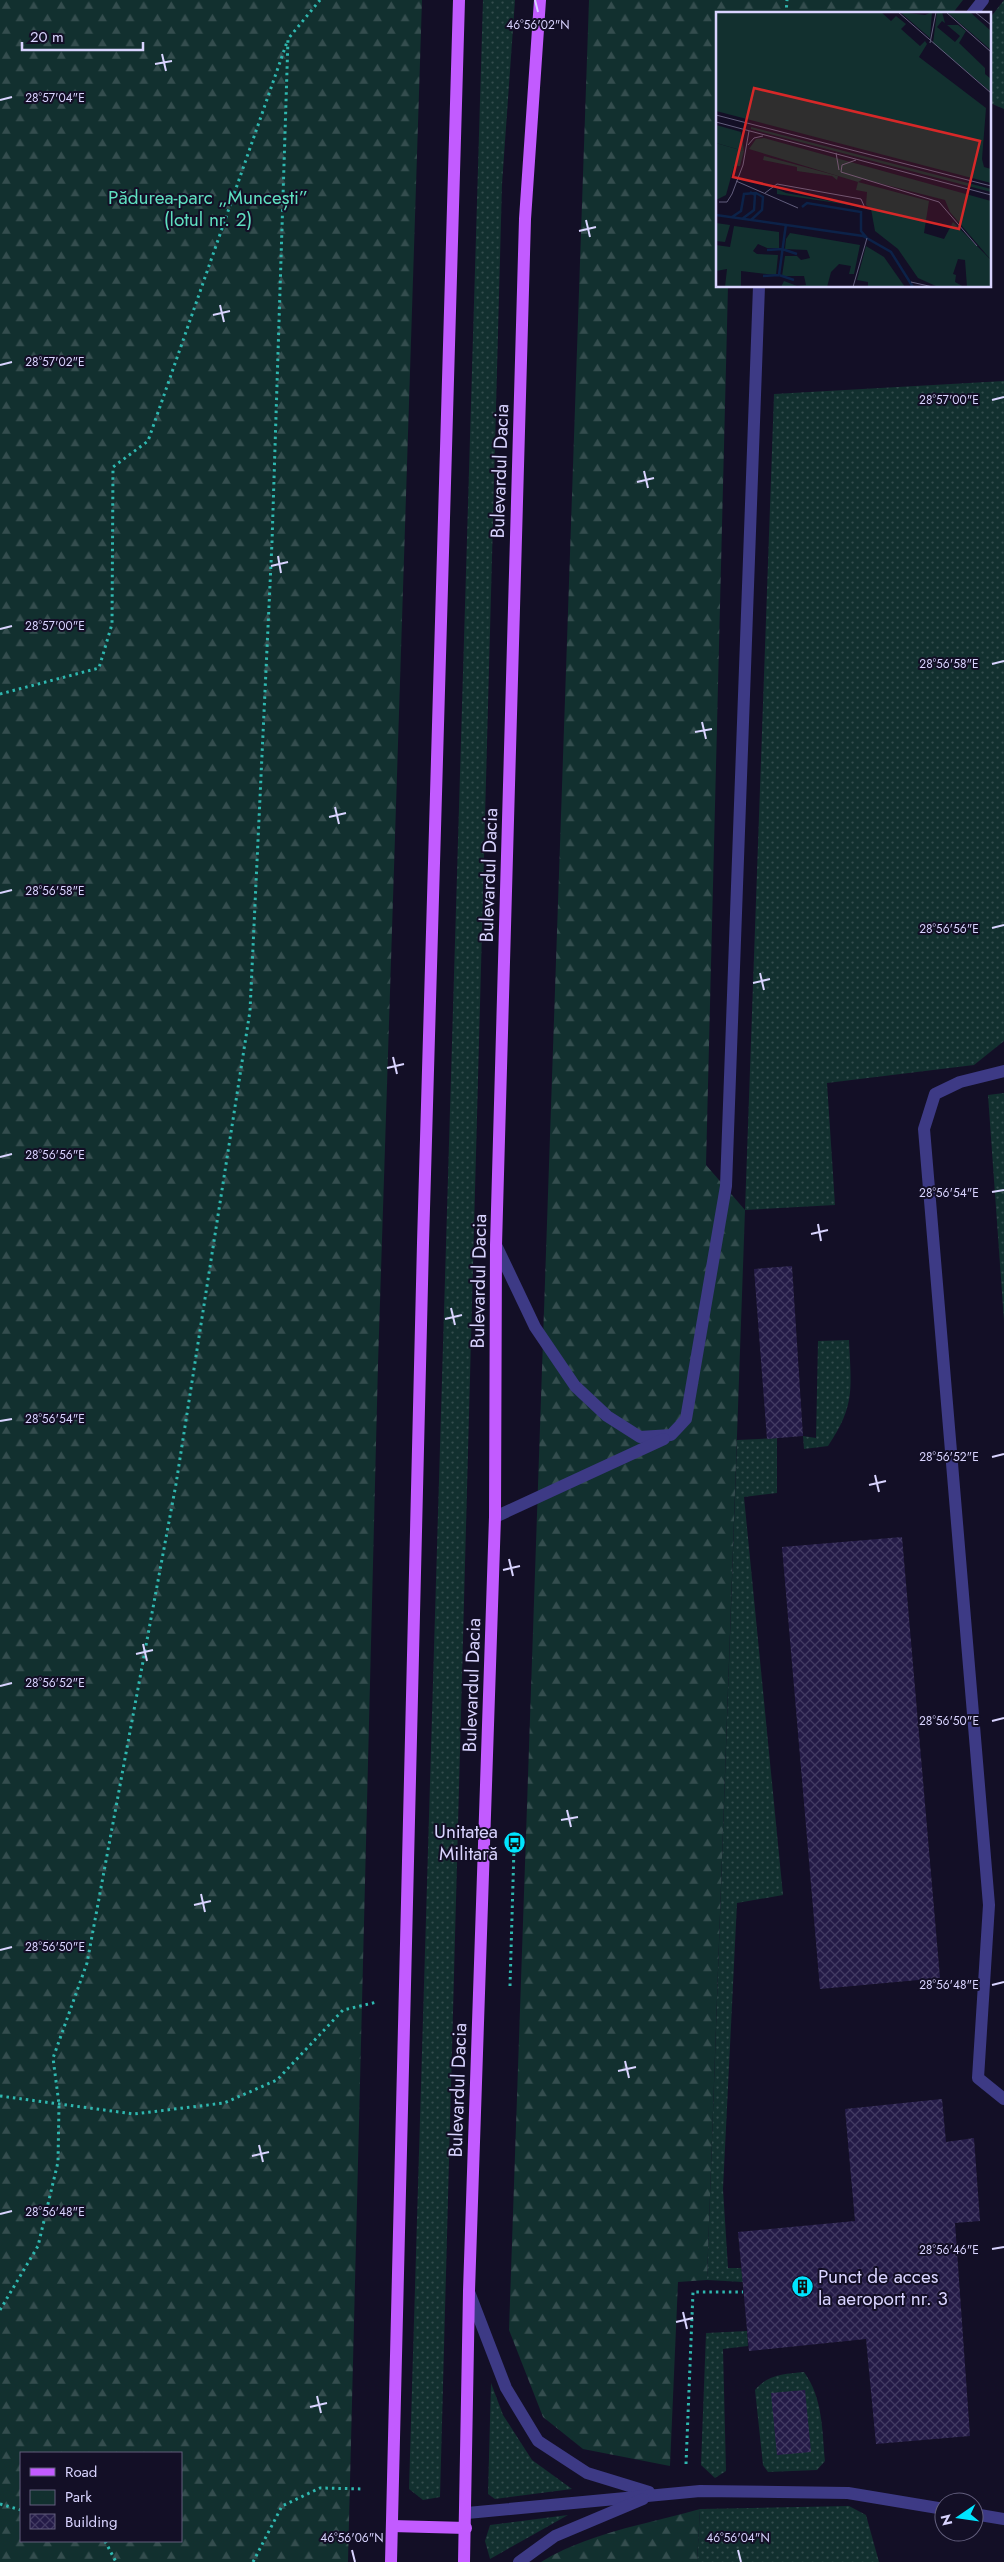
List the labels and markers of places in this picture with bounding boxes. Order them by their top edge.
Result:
place label: Unitatea Militară [434,1818,498,1867]
bus stop icon: Unitatea Militară [502,1830,526,1854]
place label: Punct de acces la aeroport nr. 3 [818,2263,948,2312]
building icon: Punct de acces la aeroport nr. 3 [790,2275,814,2299]

